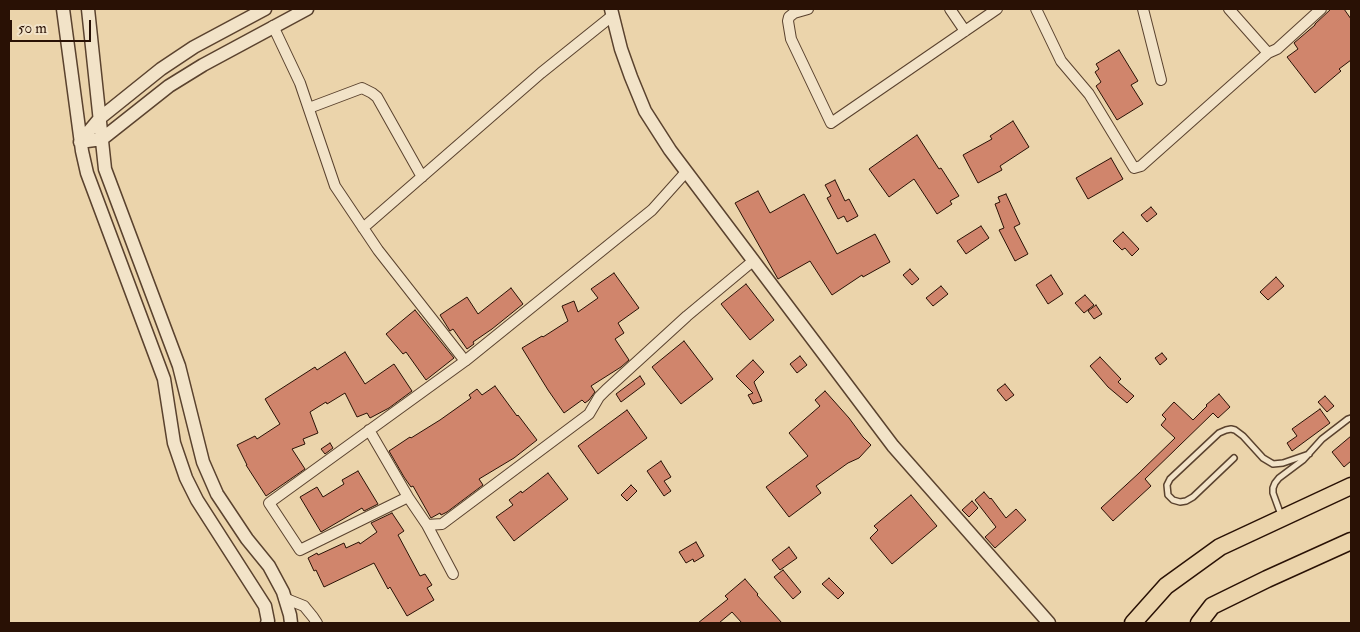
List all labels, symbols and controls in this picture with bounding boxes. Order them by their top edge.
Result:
scale bar [12,10,94,42]
text: 50 m [18,19,47,38]

